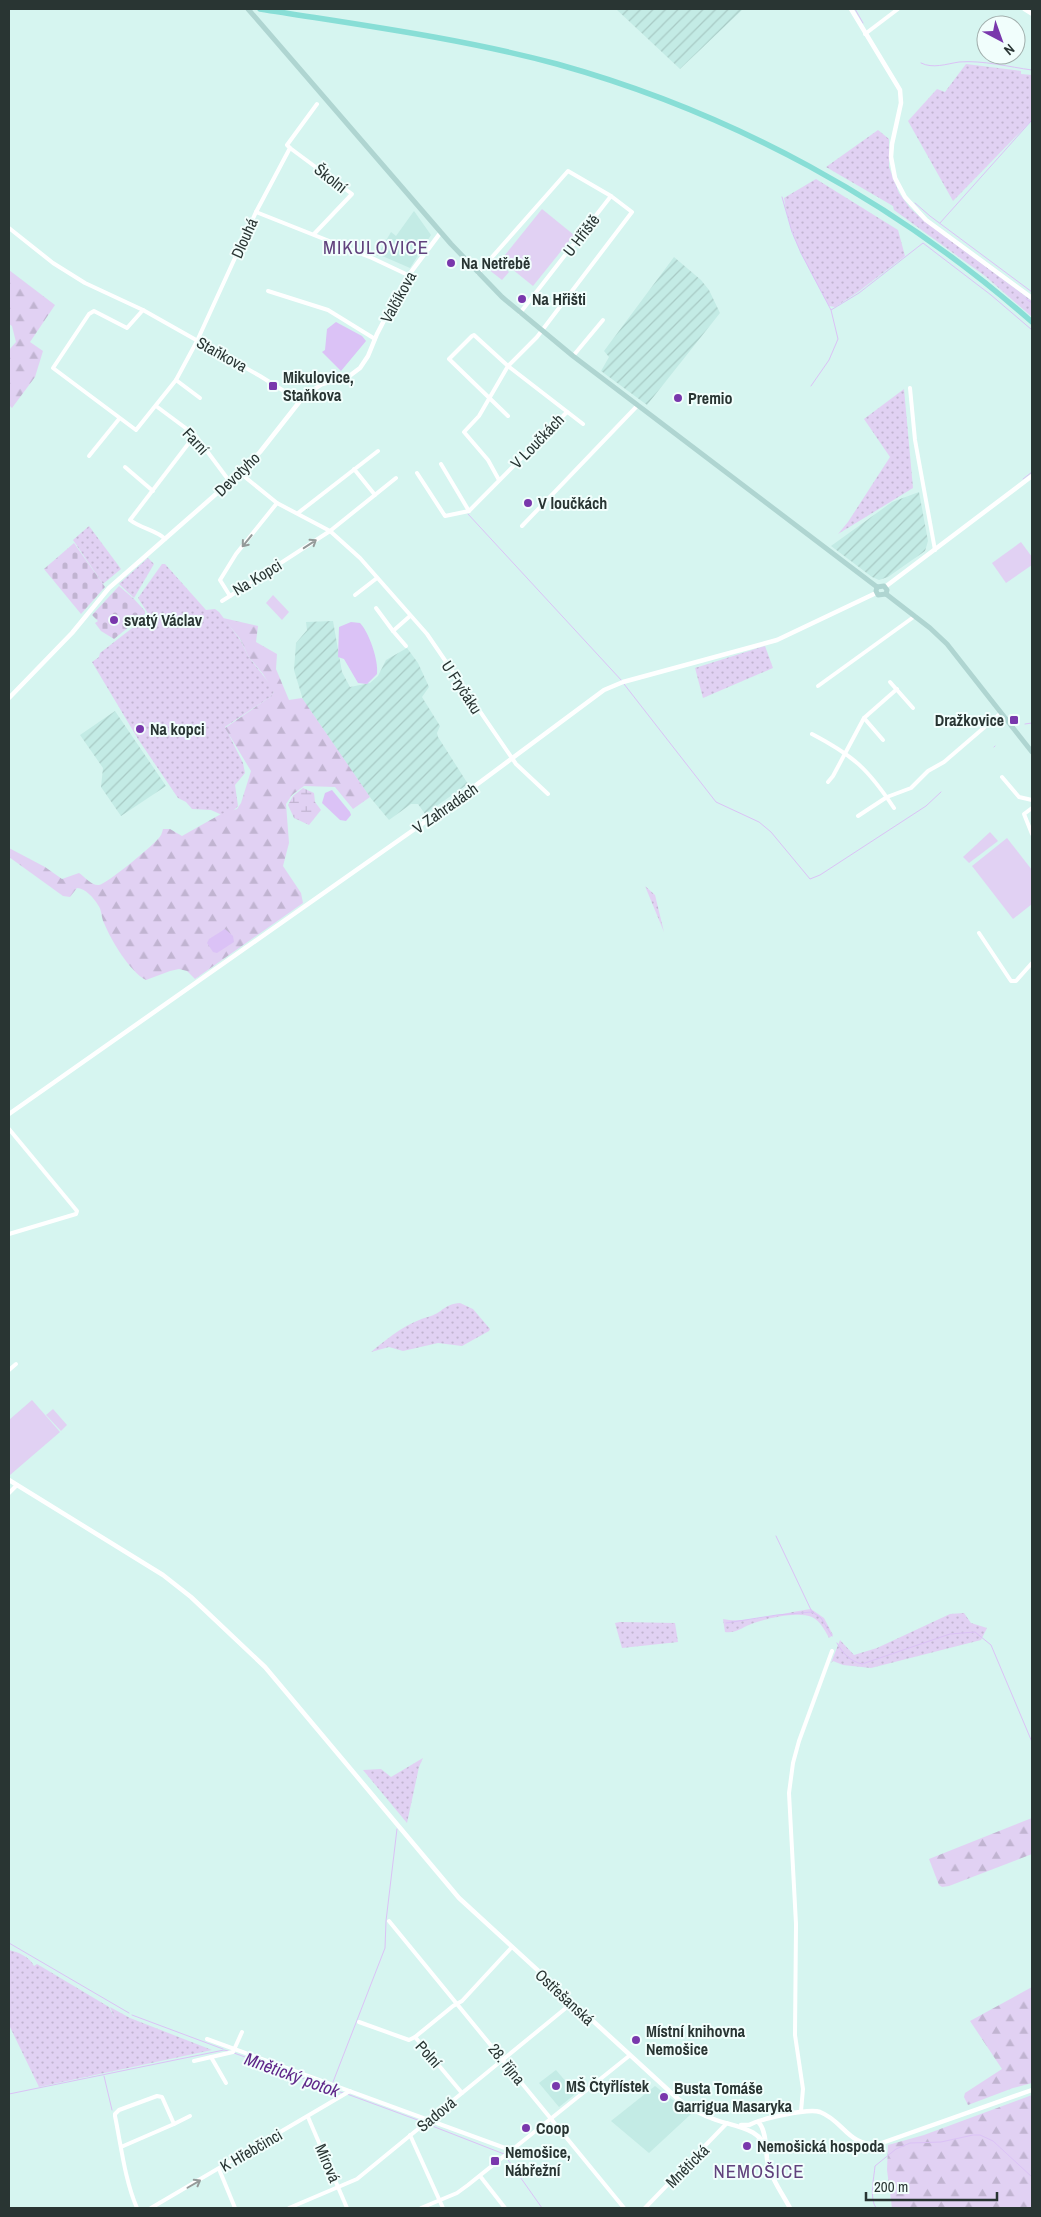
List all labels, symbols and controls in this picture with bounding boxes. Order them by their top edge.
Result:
north arrow [976,15,1026,65]
text: N [1000,40,1019,59]
street label: Školní [310,158,352,198]
street label: U Hřiště [558,209,604,261]
street label: Dlouhá [225,214,263,261]
district label: MIKULOVICE [323,234,429,260]
place label: Na Netřebě [461,252,530,274]
marker: Na Netřebě [445,257,457,269]
street label: Valčíkova [375,267,422,327]
place label: Na Hřišti [532,288,586,310]
marker: Na Hřišti [516,293,528,305]
street label: Staňkova [193,331,252,377]
place label: Mikulovice, Staňkova [283,366,354,406]
marker: Mikulovice, Staňkova [267,380,279,392]
place label: Premio [688,387,732,409]
marker: Premio [672,392,684,404]
street label: V Loučkách [505,409,569,473]
street label: Farní [178,423,215,460]
street label: Devotyho [209,447,265,501]
place label: V loučkách [538,492,607,514]
marker: V loučkách [522,497,534,509]
one-way arrow [241,534,252,547]
one-way arrow [303,539,317,549]
street label: Na Kopci [228,554,286,600]
place label: svatý Václav [124,609,203,631]
marker: svatý Václav [108,614,120,626]
street label: U Fryčáku [436,656,488,718]
place label: Dražkovice [935,709,1004,731]
marker: Dražkovice [1008,714,1020,726]
place label: Na kopci [150,718,205,740]
marker: Na kopci [134,723,146,735]
street label: V Zahradách [408,777,482,839]
street label: Ostřešanská [531,1964,600,2031]
place label: Místní knihovna Nemošice [646,2020,746,2060]
marker: Místní knihovna Nemošice [630,2034,642,2046]
street label: Polní [411,2036,447,2073]
street label: 28. října [484,2039,531,2090]
water label: Mnětický potok [241,2046,344,2103]
place label: MŠ Čtyřlístek [566,2075,650,2097]
place label: Busta Tomáše Garrigua Masaryka [674,2077,793,2117]
marker: MŠ Čtyřlístek [550,2080,562,2092]
street label: Sadová [412,2091,461,2137]
marker: Busta Tomáše Garrigua Masaryka [658,2091,670,2103]
place label: Coop [536,2117,570,2139]
marker: Coop [520,2122,532,2134]
street label: K Hřebčinci [216,2123,286,2177]
place label: Nemošická hospoda [757,2135,885,2157]
street label: Mnětická [660,2139,714,2193]
street label: Mírová [310,2140,346,2186]
marker: Nemošická hospoda [741,2140,753,2152]
place label: Nemošice, Nábřežní [505,2141,571,2181]
marker: Nemošice, Nábřežní [489,2155,501,2167]
district label: NEMOŠICE [713,2158,805,2184]
scale bar [866,2170,997,2202]
text: 200 m [874,2176,908,2197]
one-way arrow [186,2178,200,2188]

